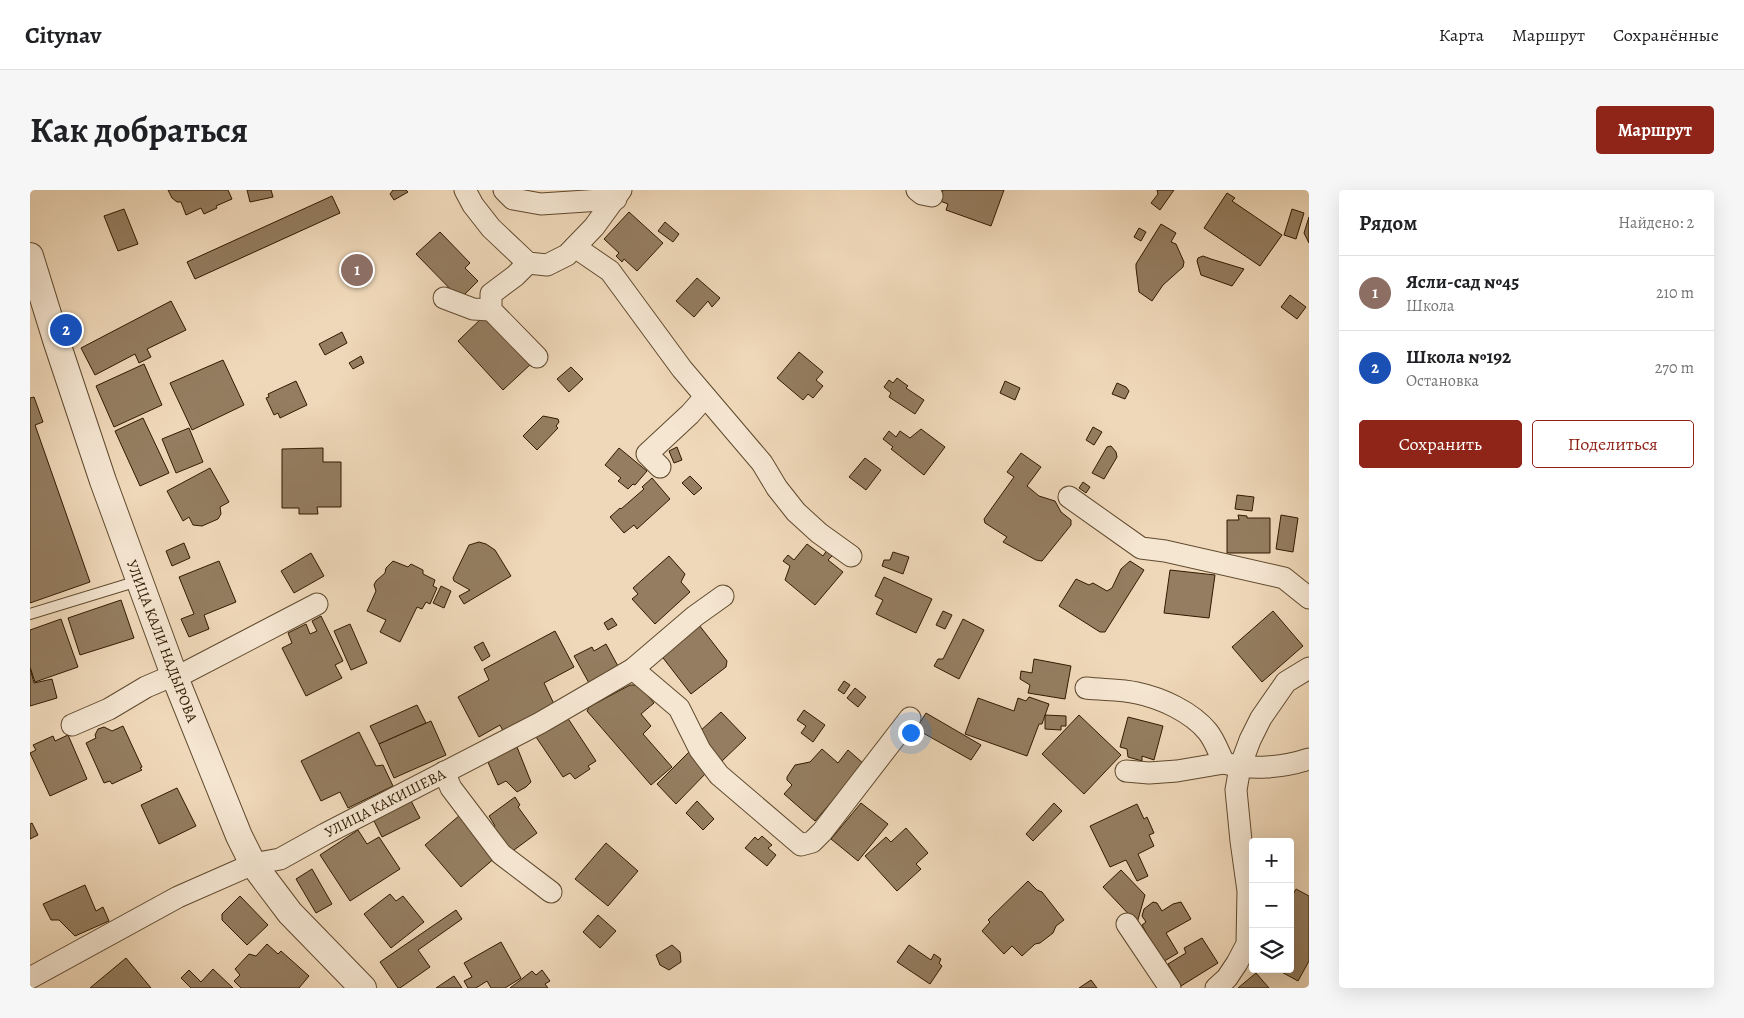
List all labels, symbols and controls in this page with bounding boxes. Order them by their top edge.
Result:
text: Citynav [25,19,101,51]
text: Карта [1439,23,1484,47]
text: Маршрут [1512,23,1585,47]
text: Сохранённые [1613,23,1719,47]
text: Как добраться [30,106,248,154]
button: Маршрут [1596,106,1714,154]
text: Рядом [1359,209,1417,237]
text: Найдено: 2 [1618,212,1694,234]
pin: 1 [341,251,373,289]
text: Ясли-сад №45 [1406,269,1519,295]
text: 1 [1372,282,1378,304]
text: 210 m [1656,282,1694,304]
text: Школа [1406,295,1454,317]
pin: 2 [50,311,82,349]
text: Школа №192 [1406,344,1511,370]
text: 2 [1371,357,1379,379]
text: 270 m [1655,357,1694,379]
text: Остановка [1406,370,1479,392]
button: Сохранить [1359,420,1522,468]
button: Поделиться [1532,420,1694,468]
street label: УЛИЦА КАЛИ НАДЫРОВА [122,557,202,725]
your location [898,720,924,746]
street label: УЛИЦА КАКИШЕВА [321,764,449,842]
map controls [1249,838,1294,973]
button: + [1249,838,1294,883]
button: − [1249,883,1294,928]
button: layers [1249,928,1294,973]

